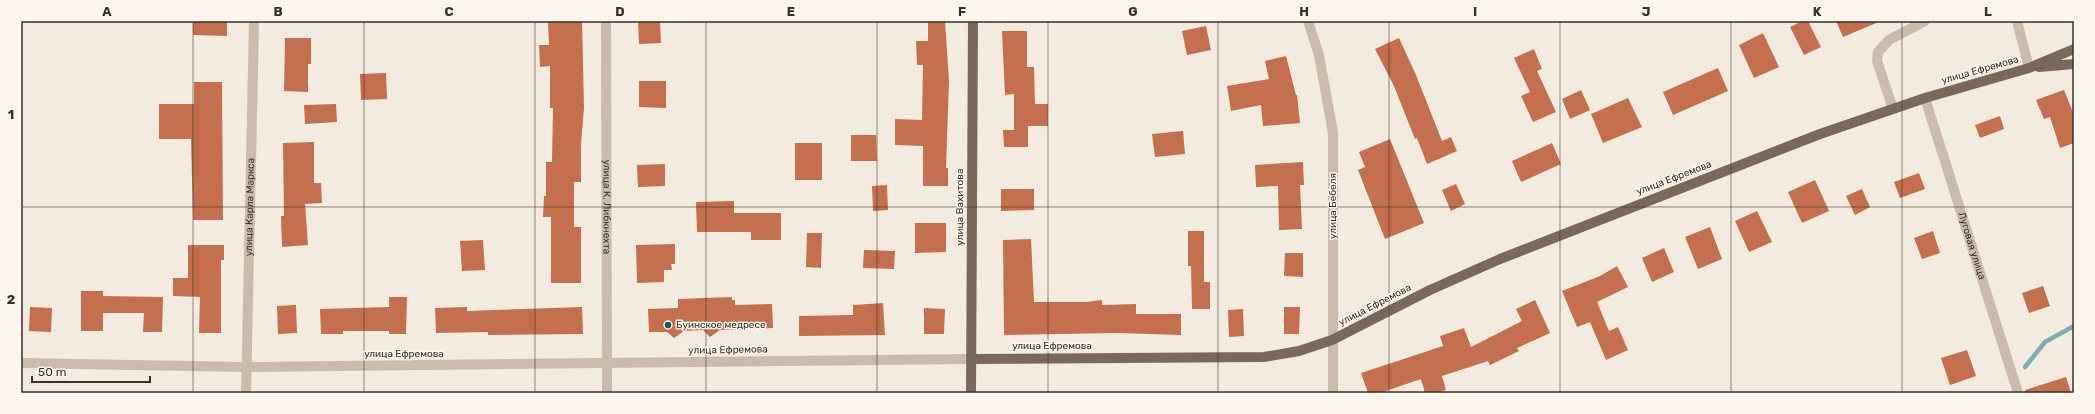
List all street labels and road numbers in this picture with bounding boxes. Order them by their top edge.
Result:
street label: улица Ефремова [1940,53,2020,87]
street label: улица Карла Маркса [243,158,257,256]
street label: улица Ефремова [1635,158,1713,198]
street label: улица К. Либкнехта [600,160,613,254]
street label: улица Вахитова [954,169,966,245]
street label: улица Бебеля [1327,173,1339,239]
street label: Луговая улица [1955,210,1988,281]
street label: улица Ефремова [1337,282,1413,328]
street label: улица Ефремова [1012,340,1092,352]
street label: улица Ефремова [688,343,768,357]
street label: улица Ефремова [364,348,444,360]

